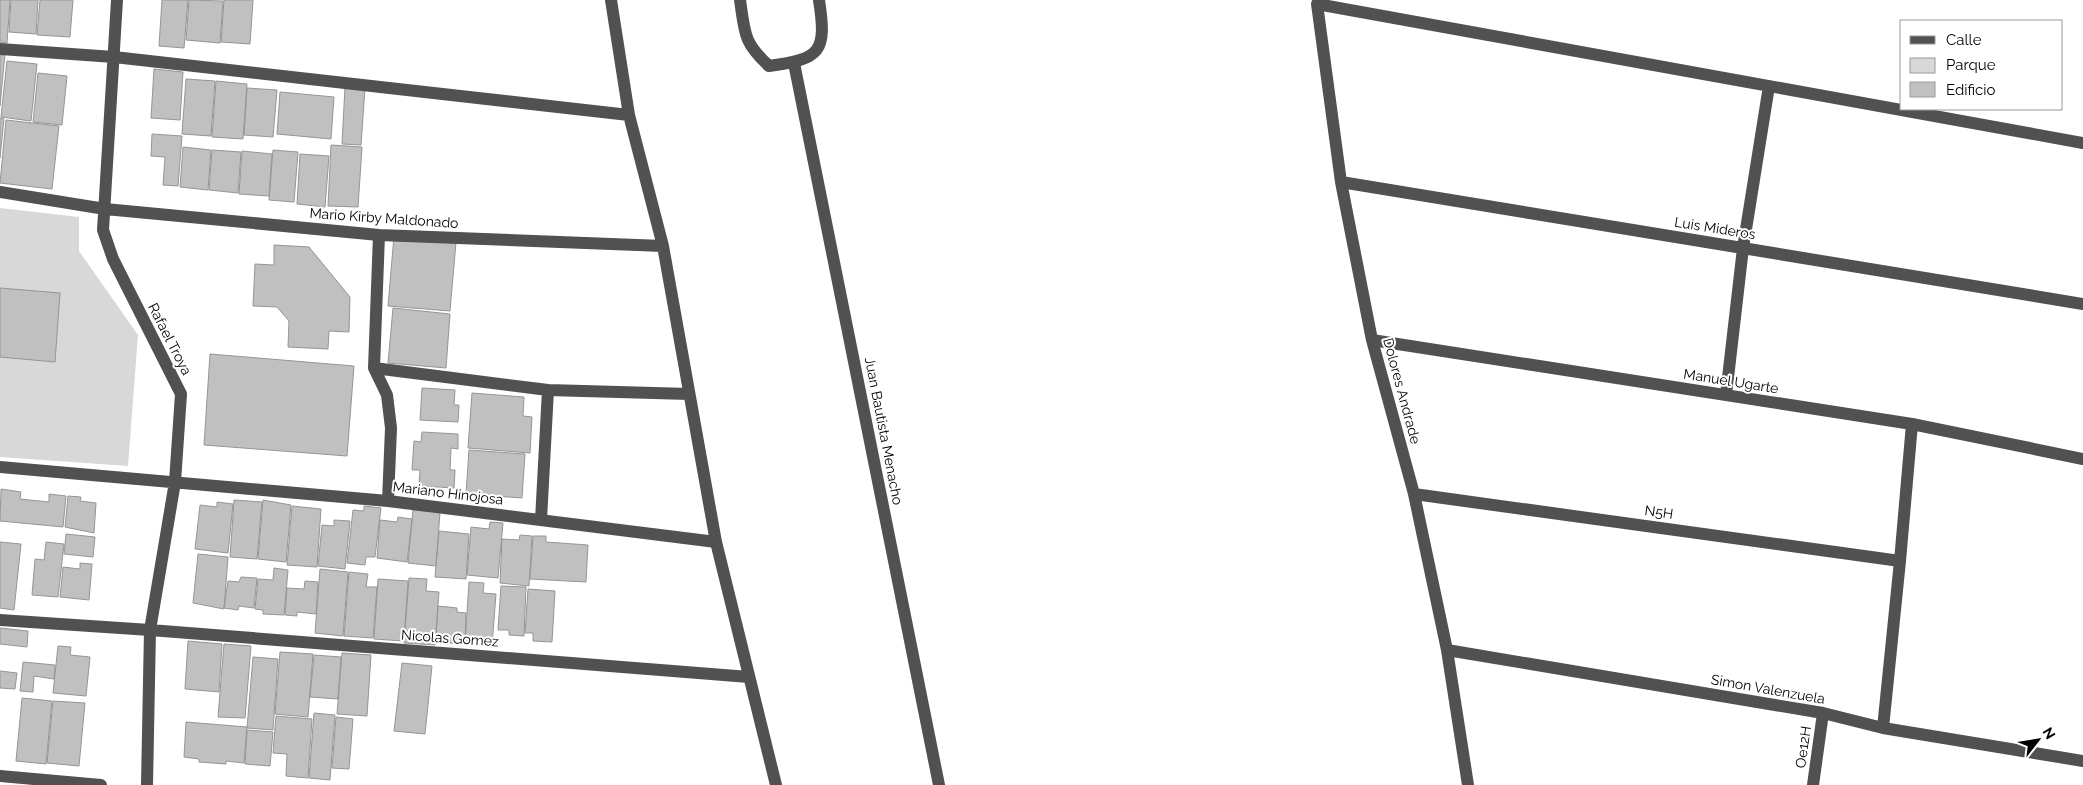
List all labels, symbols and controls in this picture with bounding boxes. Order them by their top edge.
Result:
legend [1900,20,2063,110]
text: Calle [1946,31,1982,49]
text: Parque [1946,56,1996,74]
text: Edificio [1946,81,1996,99]
street label: Mario Kirby Maldonado [309,205,459,231]
street label: Luis Mideros [1673,214,1757,242]
street label: Rafael Troya [145,300,195,378]
street label: Dolores Andrade [1380,336,1424,446]
street label: Juan Bautista Menacho [862,356,906,506]
street label: Manuel Ugarte [1682,366,1780,396]
street label: Mariano Hinojosa [392,478,504,508]
street label: N5H [1644,502,1674,522]
street label: Nicolas Gomez [401,627,499,649]
street label: Simon Valenzuela [1710,671,1826,707]
north arrow [2013,715,2063,765]
street label: Oe12H [1792,725,1814,769]
text: N [2040,725,2059,742]

